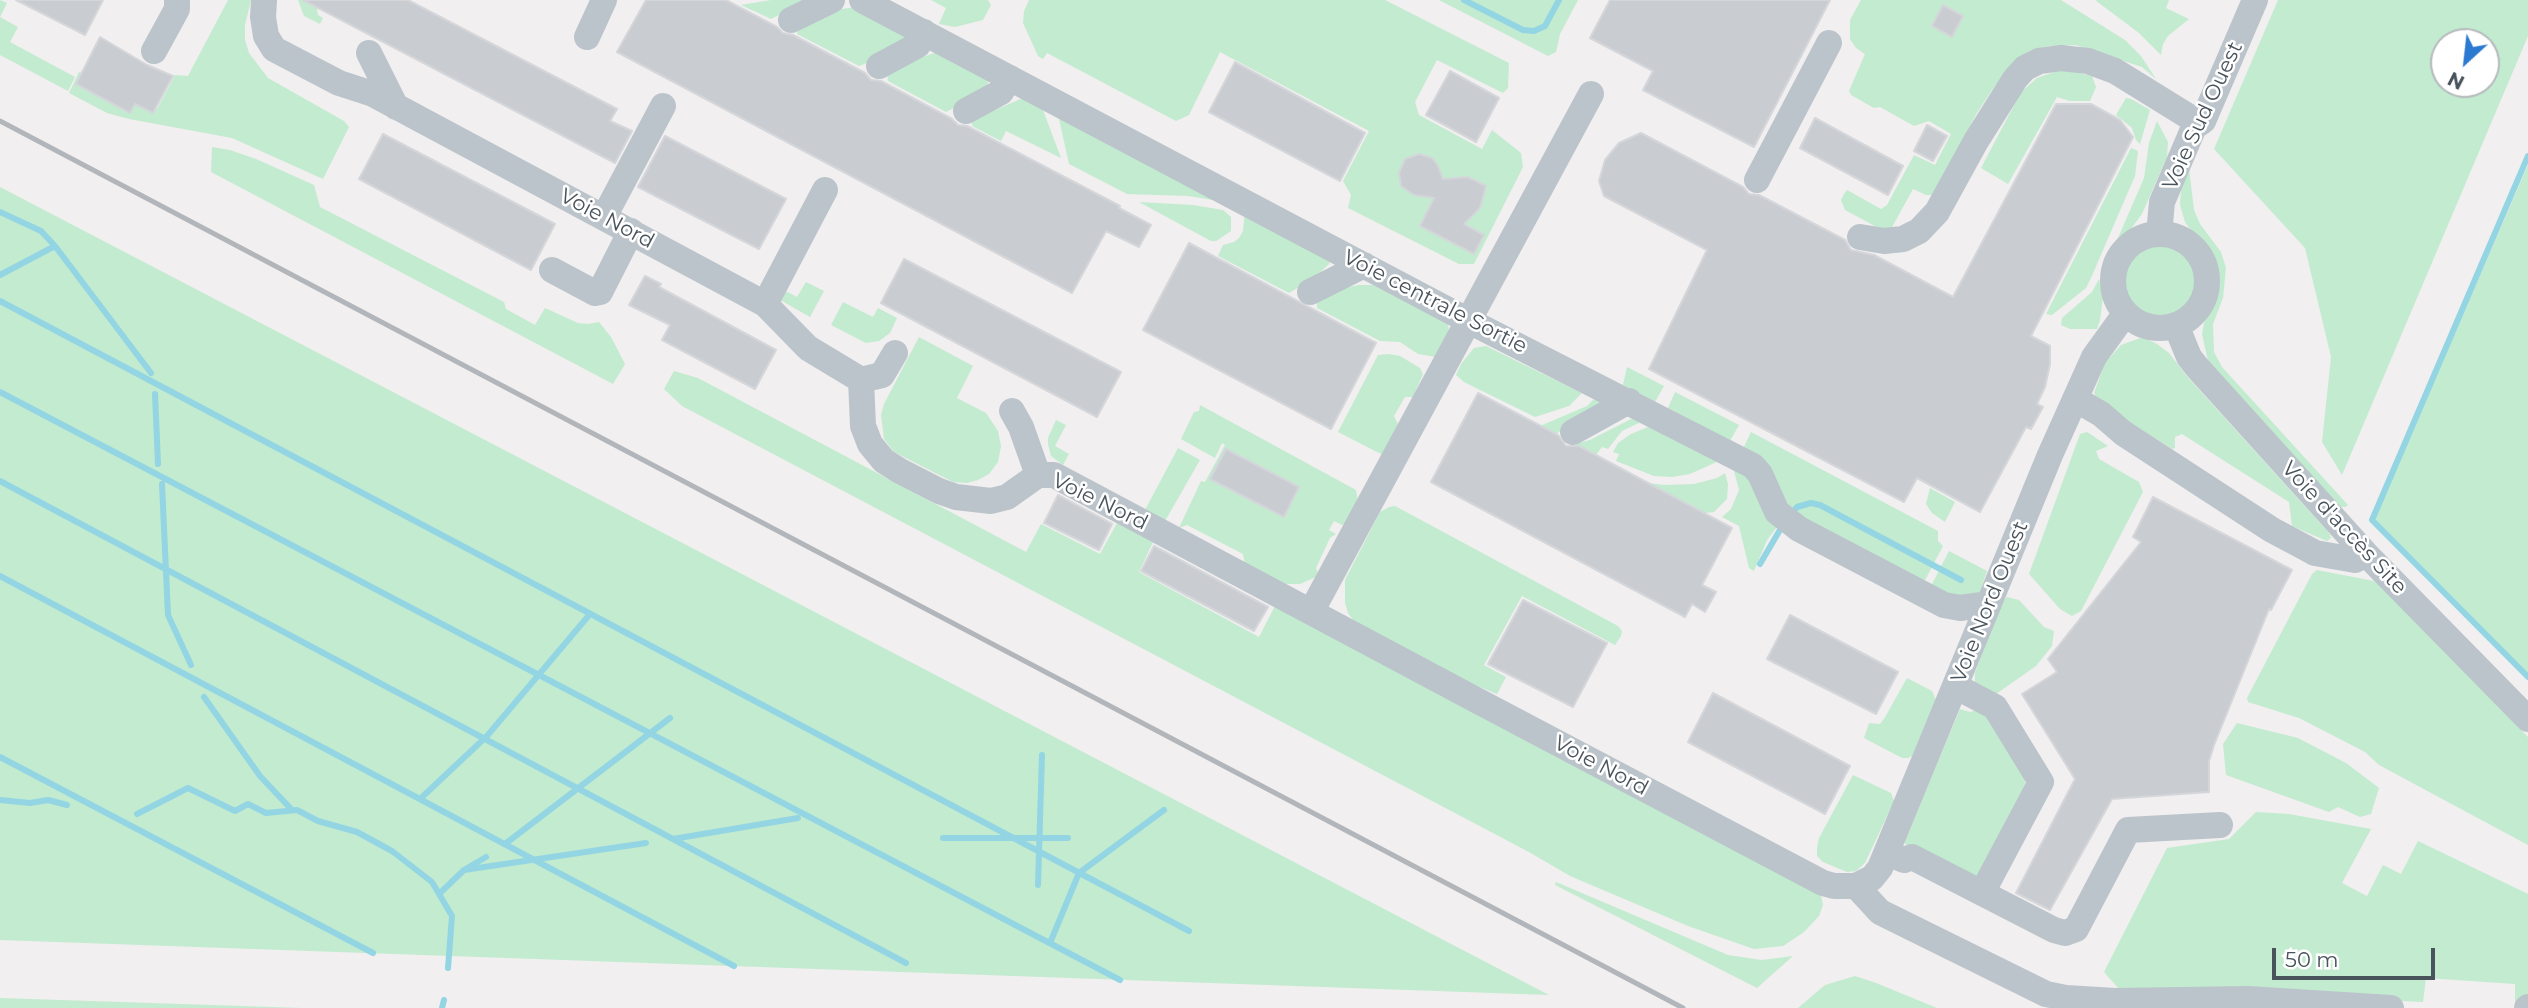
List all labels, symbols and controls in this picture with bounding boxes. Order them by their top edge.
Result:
north arrow [2430,28,2500,98]
street label: Voie Sud Ouest [2158,38,2248,194]
text: N [2444,67,2468,94]
street label: Voie Nord [556,184,658,254]
street label: Voie centrale Sortie [1339,245,1531,359]
street label: Voie d'accès Site [2276,456,2412,600]
street label: Voie Nord [1048,468,1152,536]
street label: Voie Nord Ouest [1946,518,2034,686]
street label: Voie Nord [1550,731,1652,801]
scale bar [2276,934,2439,978]
text: 50 m [2285,947,2339,972]

